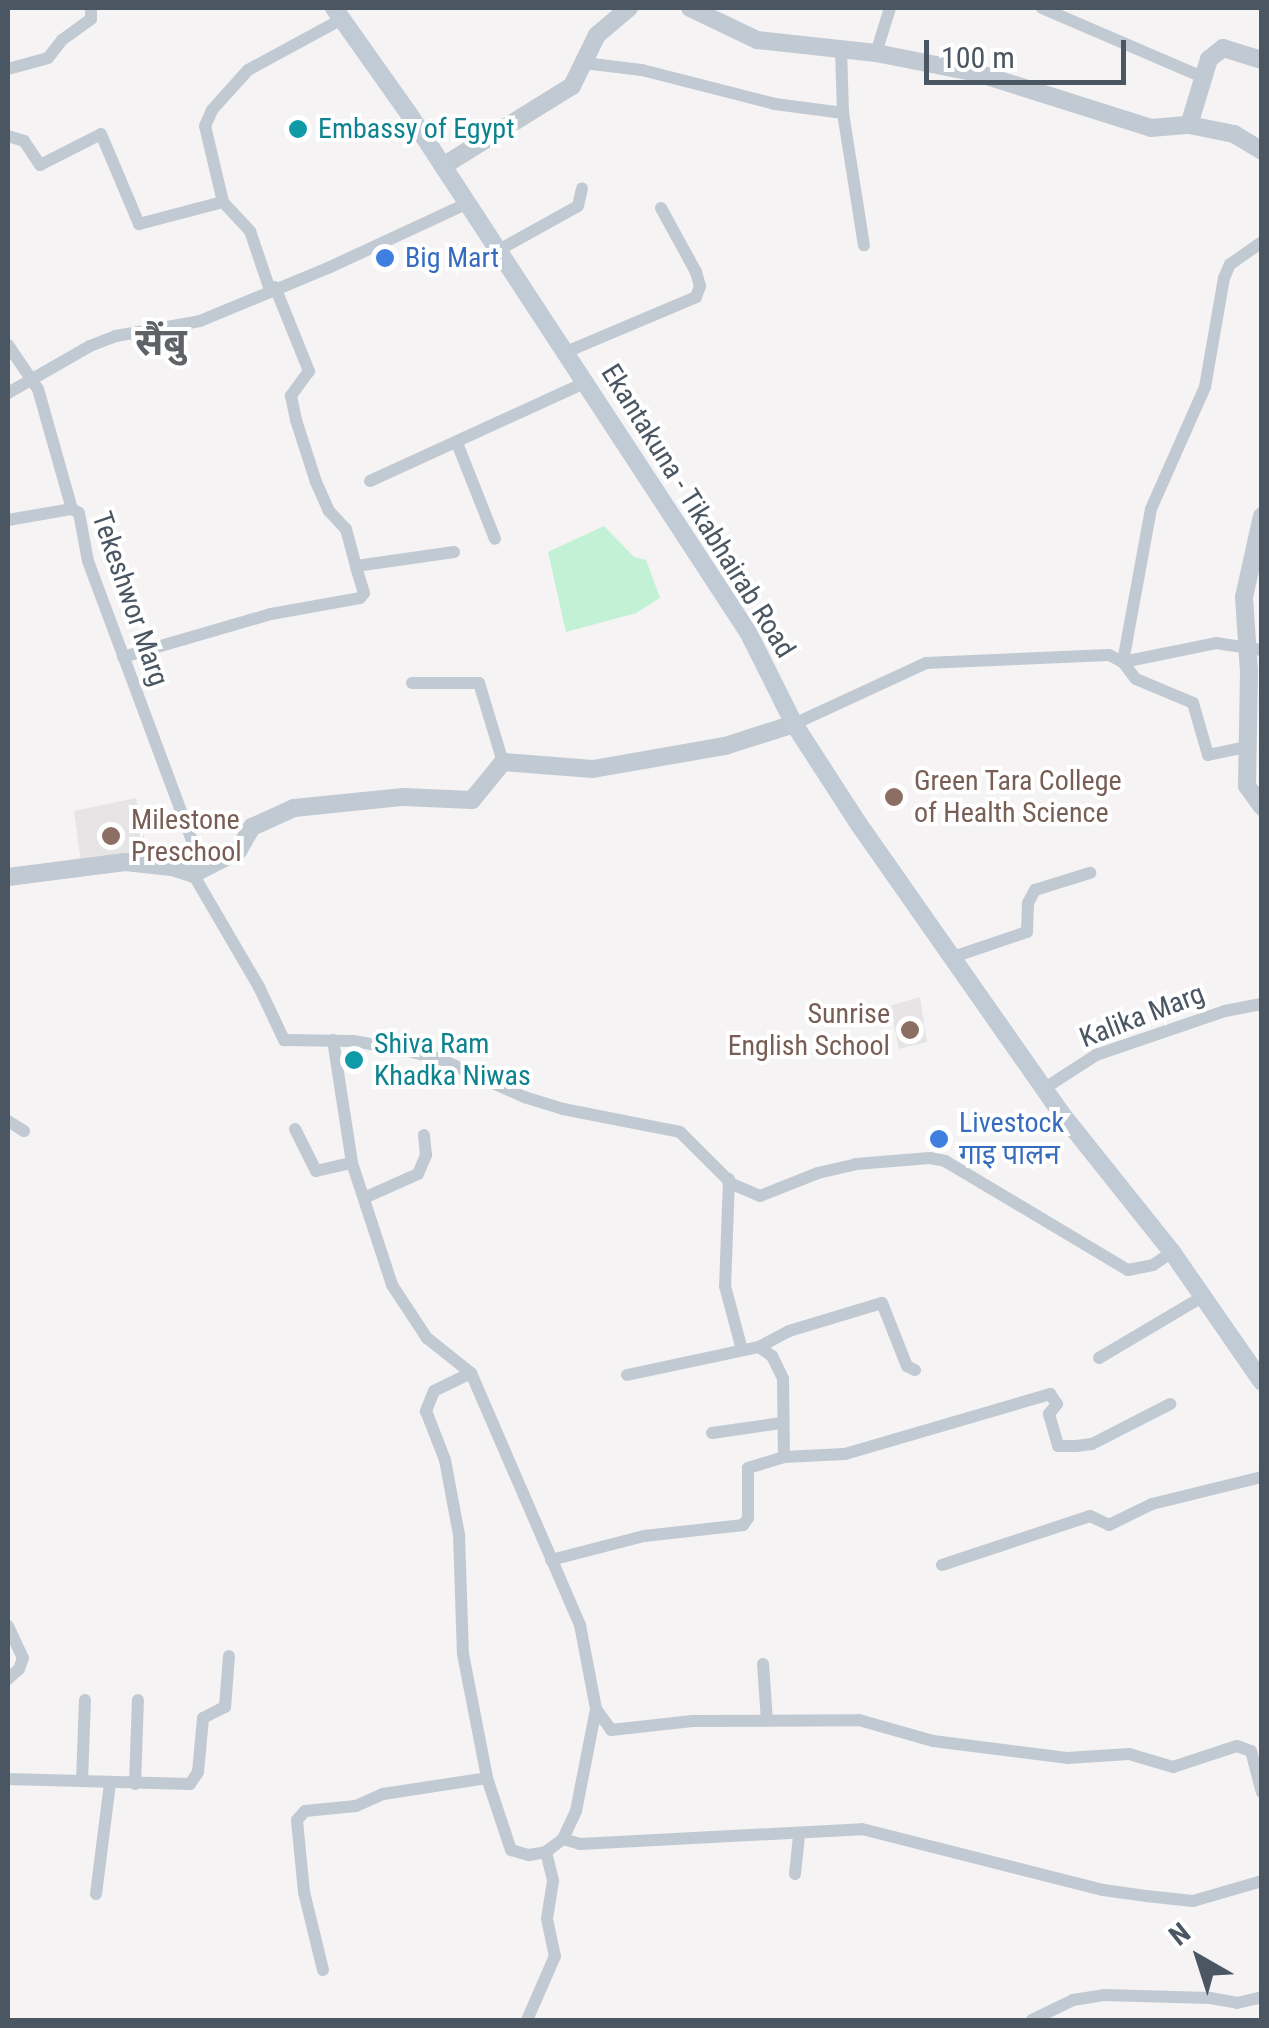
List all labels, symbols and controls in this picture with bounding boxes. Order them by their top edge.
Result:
scale bar [929,20,1132,82]
text: 100 m [941,40,1015,75]
place label: Embassy of Egypt [318,112,514,146]
marker: Embassy of Egypt [287,118,309,140]
place label: Big Mart [405,241,499,275]
marker: Big Mart [374,247,396,269]
district label: सैंबु [135,320,187,366]
street label: Ekantakuna - Tikabhairab Road [594,358,802,664]
street label: Tekeshwor Marg [84,508,176,690]
place label: Green Tara College of Health Science [914,764,1122,830]
marker: Green Tara College of Health Science [883,786,905,808]
place label: Milestone Preschool [131,803,242,869]
marker: Milestone Preschool [100,825,122,847]
street label: Kalika Marg [1075,977,1209,1055]
place label: Sunrise English School [728,997,890,1063]
marker: Sunrise English School [899,1019,921,1041]
place label: Shiva Ram Khadka Niwas [374,1027,531,1093]
marker: Shiva Ram Khadka Niwas [343,1049,365,1071]
place label: Livestock गाइ पालन [959,1106,1064,1172]
marker: Livestock गाइ पालन [928,1128,950,1150]
north arrow [1149,1908,1249,2008]
text: N [1163,1916,1197,1953]

